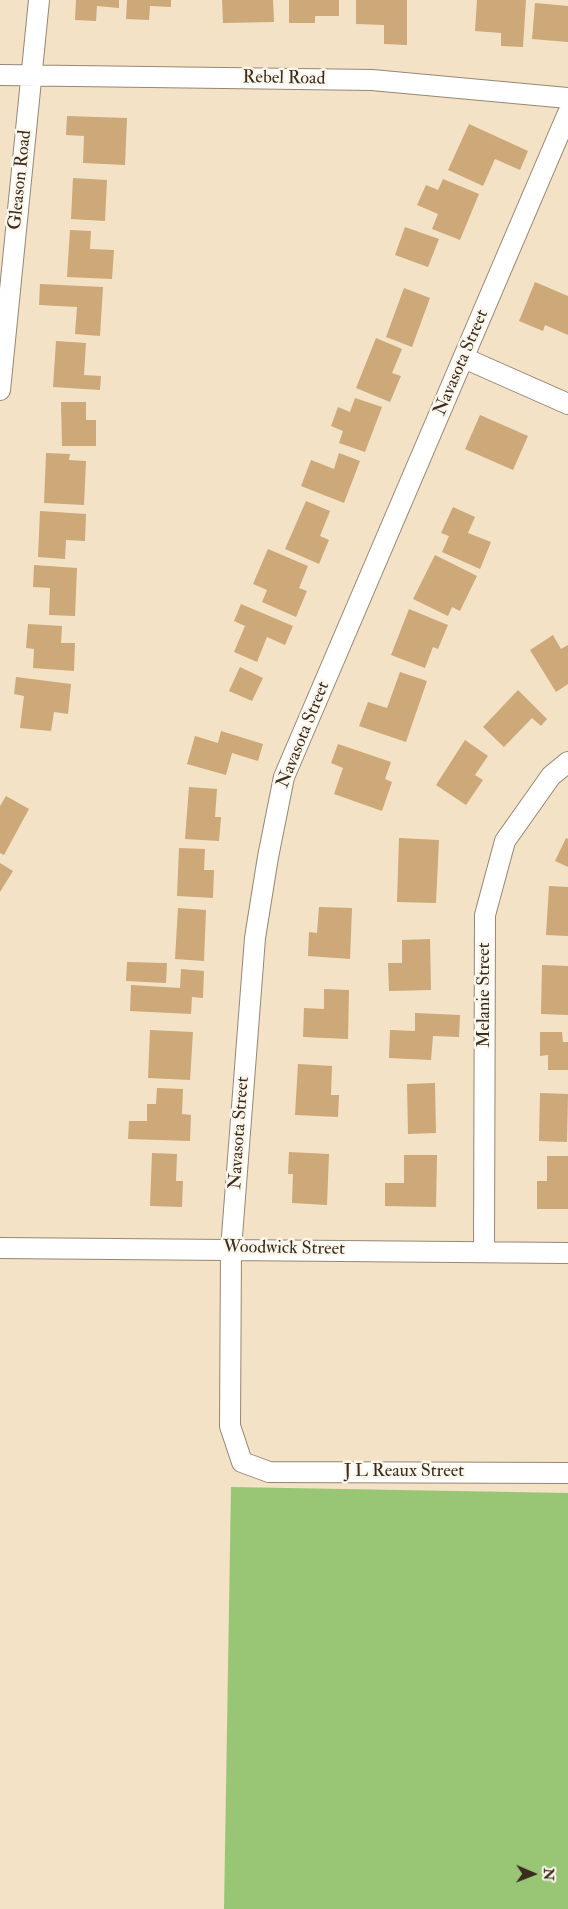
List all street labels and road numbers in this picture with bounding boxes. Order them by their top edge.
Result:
street label: Rebel Road [242,67,326,91]
street label: Gleason Road [5,129,37,231]
street label: Navasota Street [430,307,494,419]
street label: Navasota Street [273,679,335,791]
street label: Melanie Street [474,942,496,1048]
street label: Navasota Street [225,1076,255,1190]
street label: Woodwick Street [223,1237,345,1261]
street label: J L Reaux Street [344,1461,464,1483]

